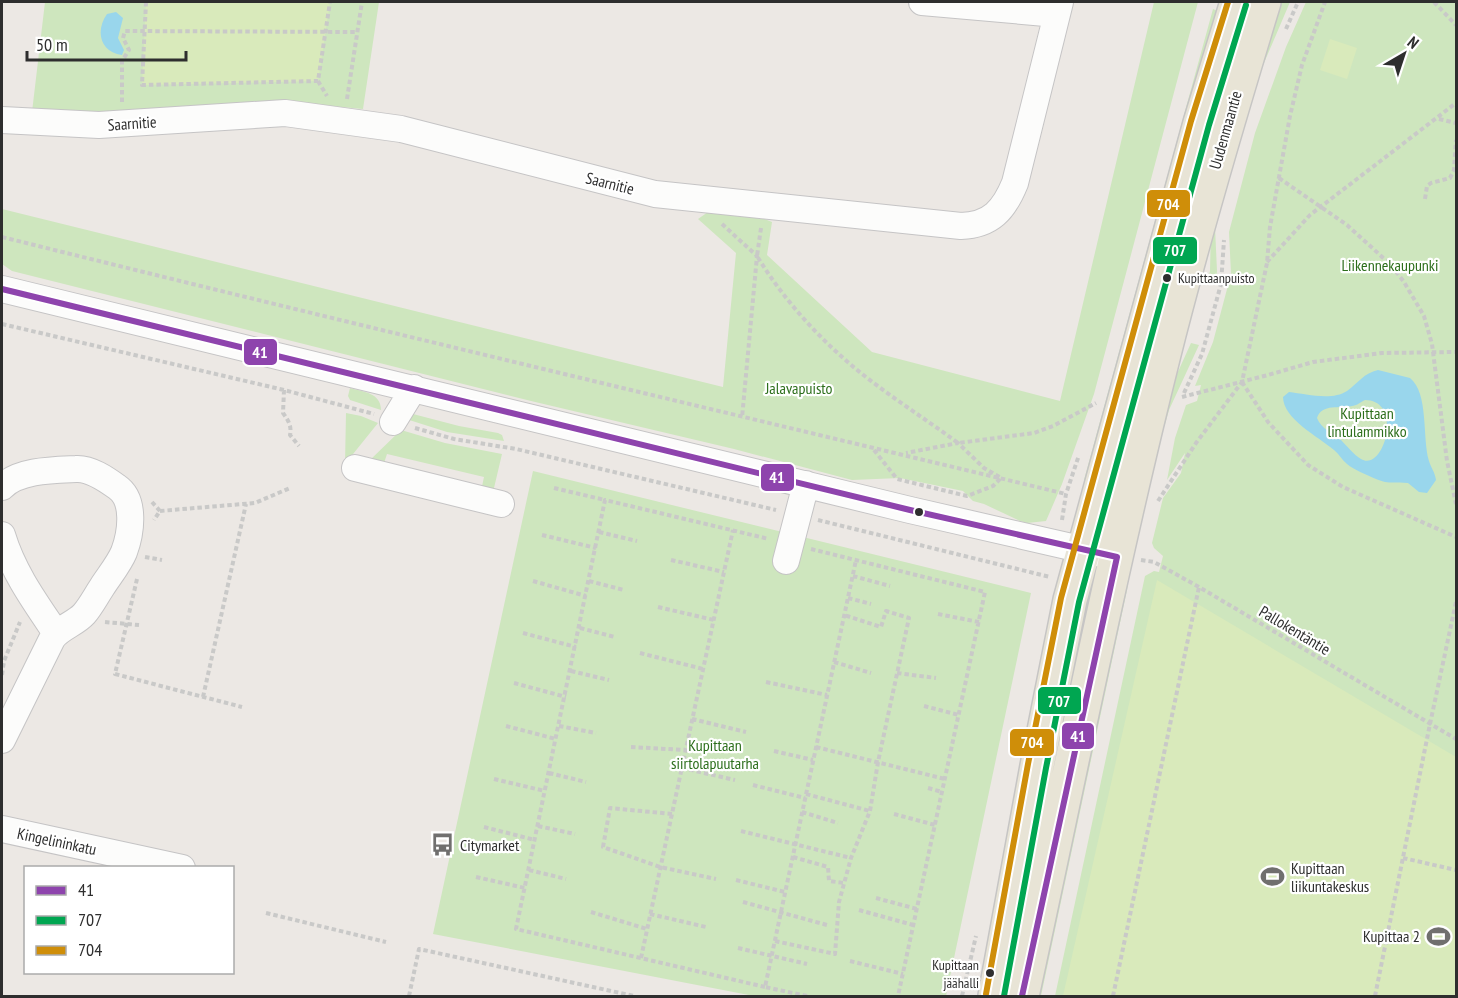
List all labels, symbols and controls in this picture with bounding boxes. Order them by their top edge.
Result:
scale bar [27,24,186,62]
north arrow [1374,24,1434,84]
text: N [1404,32,1423,53]
text: 50 m [36,33,68,56]
street label: Uudenmaantie [1204,89,1246,171]
street label: Saarnitie [107,111,157,135]
street label: Saarnitie [584,167,636,199]
line badge: 704 [1146,189,1191,218]
text: 704 [1157,194,1180,214]
line badge: 707 [1152,236,1198,265]
text: 707 [1164,240,1186,260]
park label: Liikennekaupunki [1341,255,1439,275]
place label: Kupittaanpuisto [1178,269,1255,287]
marker: Kupittaanpuisto [1161,272,1173,284]
line badge: 41 [243,338,278,366]
text: 41 [252,342,268,362]
park label: Jalavapuisto [765,378,833,398]
park label: Kupittaan lintulammikko [1327,403,1407,441]
line badge: 41 [760,463,795,492]
text: 41 [769,467,785,487]
unlabelled marker [913,506,925,518]
street label: Pallokentäntie [1256,601,1334,659]
line badge: 707 [1037,686,1082,715]
text: 707 [1048,691,1070,711]
line badge: 41 [1061,722,1095,750]
text: 41 [1070,726,1086,746]
line badge: 704 [1009,728,1055,757]
text: 704 [1021,732,1044,752]
park label: Kupittaan siirtolapuutarha [671,735,759,773]
street label: Kingelininkatu [16,823,99,859]
bus stop icon: Citymarket [429,832,455,858]
place label: Citymarket [460,835,520,855]
place label: Kupittaan liikuntakeskus [1291,858,1369,896]
sports icon: Kupittaan liikuntakeskus [1260,864,1286,890]
legend [24,866,234,974]
text: 41 [78,878,94,901]
text: 707 [78,908,102,931]
sports icon: Kupittaa 2 [1425,923,1451,949]
place label: Kupittaa 2 [1363,926,1420,946]
text: 704 [78,938,102,961]
place label: Kupittaan jäähalli [932,956,979,992]
marker: Kupittaan jäähalli [984,967,996,979]

